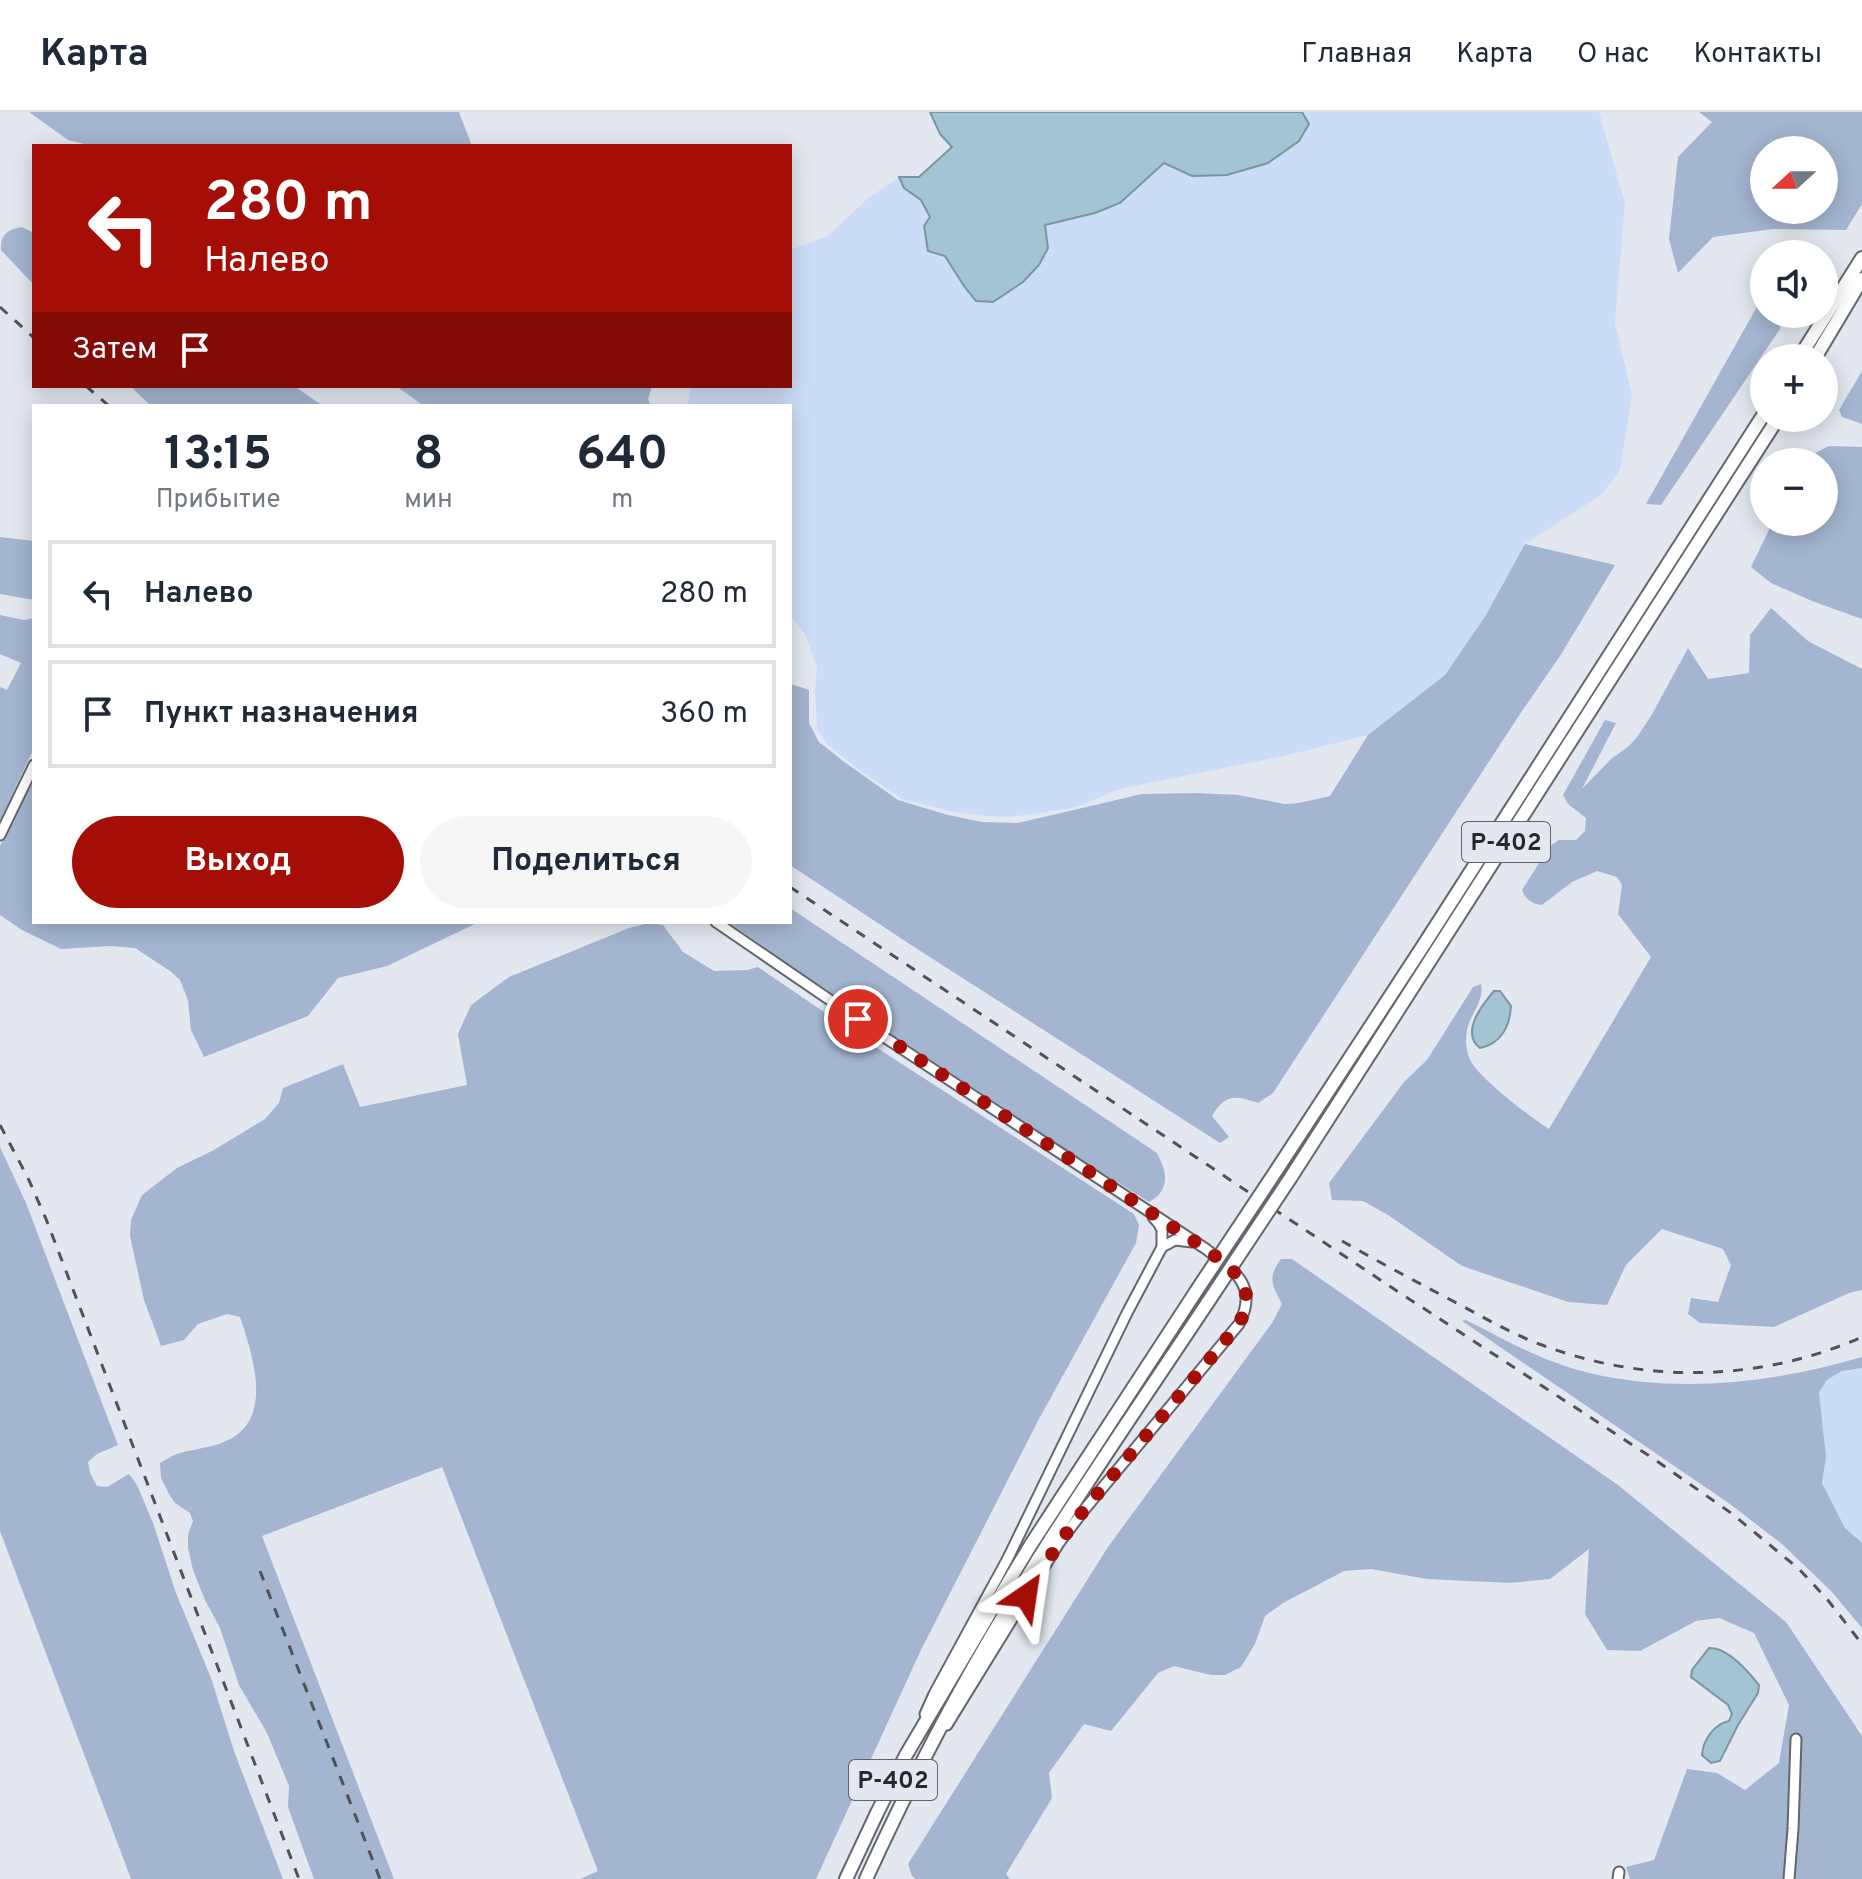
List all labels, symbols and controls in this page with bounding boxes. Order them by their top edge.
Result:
text: Карта [40,31,149,80]
text: Главная [1301,37,1412,73]
text: Карта [1456,37,1533,73]
text: О нас [1577,37,1650,73]
text: Контакты [1694,37,1822,73]
north arrow [1750,136,1838,224]
map controls [1750,136,1838,536]
text: 280 m [204,170,372,240]
icon: left [72,176,176,280]
text: Налево [204,239,330,285]
button: sound [1750,240,1838,328]
icon: arrive [173,328,217,372]
text: Затем [72,332,157,369]
button: + [1750,344,1838,432]
text: 13:15 [164,426,272,486]
text: 8 [413,426,443,486]
text: 640 [576,426,668,486]
button: − [1750,448,1838,536]
text: Прибытие [156,484,280,517]
text: мин [404,484,453,517]
text: m [611,484,633,517]
icon: left [76,572,120,616]
text: Налево [144,576,253,613]
text: 280 m [660,576,748,613]
icon: arrive [76,692,120,736]
text: Пункт назначения [144,696,418,733]
text: 360 m [660,696,748,733]
button: Выход [72,816,404,908]
button: Поделиться [420,816,752,908]
road number: Р-402 [1462,822,1550,862]
pin [824,985,892,1053]
icon: arrive [836,997,880,1041]
position arrow [984,1554,1068,1638]
road number: Р-402 [849,1760,937,1800]

